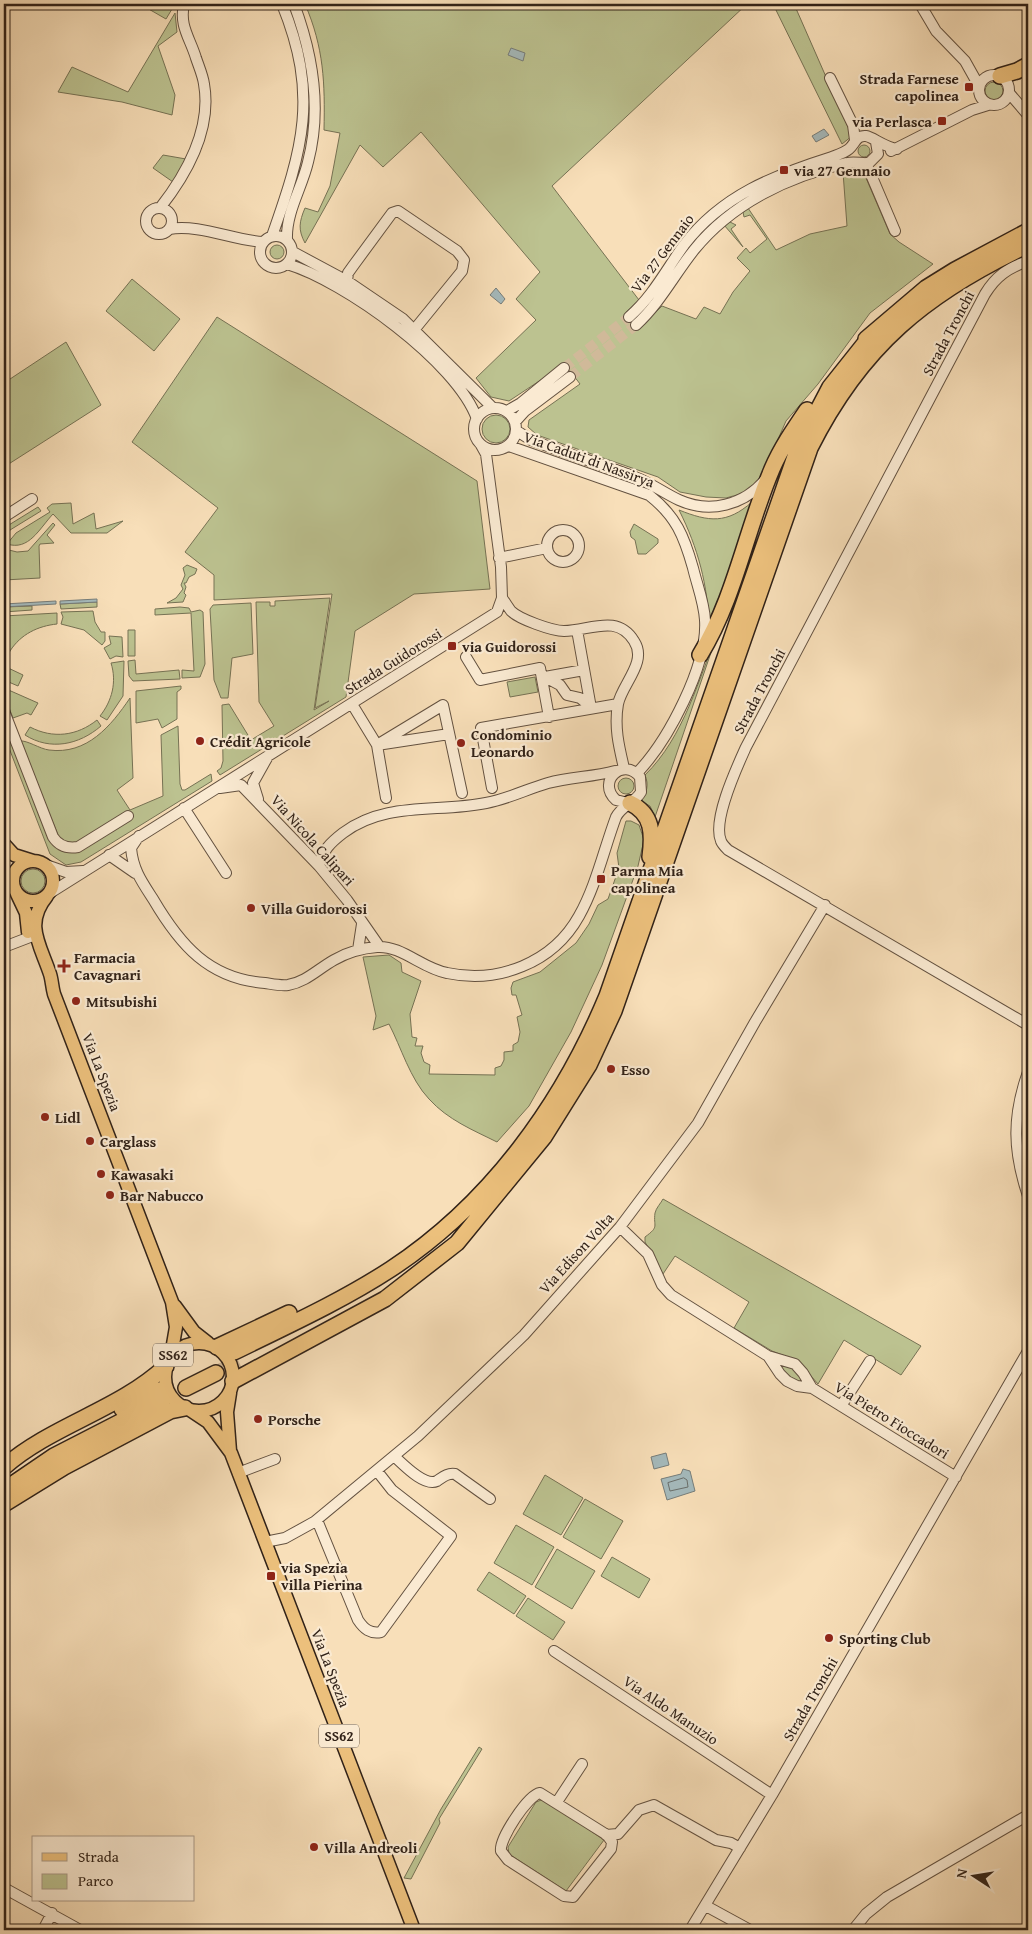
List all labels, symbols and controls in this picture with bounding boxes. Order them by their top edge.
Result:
place label: Strada Farnese capolinea [860,68,959,106]
marker: Strada Farnese capolinea [963,81,975,93]
place label: via Perlasca [852,111,932,132]
marker: via Perlasca [936,115,948,127]
place label: via 27 Gennaio [794,160,891,181]
marker: via 27 Gennaio [778,164,790,176]
street label: Via 27 Gennaio [625,209,699,297]
street label: Strada Tronchi [917,287,979,379]
street label: Via Caduti di Nassirya [521,426,657,492]
street label: Strada Guidorossi [340,623,446,699]
place label: via Guidorossi [462,636,557,657]
marker: via Guidorossi [446,640,458,652]
street label: Strada Tronchi [728,645,790,737]
place label: Condominio Leonardo [471,724,552,762]
place label: Crédit Agricole [210,731,311,752]
marker: Crédit Agricole [194,735,206,747]
marker: Condominio Leonardo [455,737,467,749]
street label: Via Nicola Calipari [266,790,360,890]
place label: Parma Mia capolinea [611,860,684,898]
marker: Parma Mia capolinea [595,873,607,885]
place label: Villa Guidorossi [261,898,367,919]
marker: Villa Guidorossi [245,902,257,914]
place label: Farmacia Cavagnari [74,947,141,985]
marker: Farmacia Cavagnari [58,960,70,972]
place label: Mitsubishi [86,991,157,1012]
marker: Mitsubishi [70,995,82,1007]
street label: Via La Spezia [77,1030,127,1114]
place label: Esso [621,1059,650,1080]
marker: Esso [605,1063,617,1075]
place label: Lidl [55,1107,81,1128]
marker: Lidl [39,1111,51,1123]
place label: Carglass [100,1131,156,1152]
marker: Carglass [84,1135,96,1147]
place label: Kawasaki [111,1164,174,1185]
marker: Kawasaki [95,1168,107,1180]
place label: Bar Nabucco [120,1185,204,1206]
marker: Bar Nabucco [104,1189,116,1201]
street label: Via Edison Volta [534,1208,618,1298]
road number: SS62 [153,1344,193,1366]
street label: Via Pietro Fioccadori [831,1376,953,1464]
place label: Porsche [268,1409,321,1430]
marker: Porsche [252,1413,264,1425]
place label: via Spezia villa Pierina [281,1557,363,1595]
marker: via Spezia villa Pierina [265,1570,277,1582]
street label: Via La Spezia [306,1626,356,1710]
place label: Sporting Club [839,1628,931,1649]
marker: Sporting Club [823,1632,835,1644]
street label: Strada Tronchi [777,1653,843,1745]
street label: Via Aldo Manuzio [619,1670,723,1750]
road number: SS62 [319,1724,359,1748]
legend [32,1836,195,1902]
place label: Villa Andreoli [324,1837,418,1858]
marker: Villa Andreoli [308,1841,320,1853]
text: Strada [78,1846,119,1867]
north arrow [950,1852,1000,1902]
text: N [951,1866,972,1880]
text: Parco [78,1870,114,1891]

